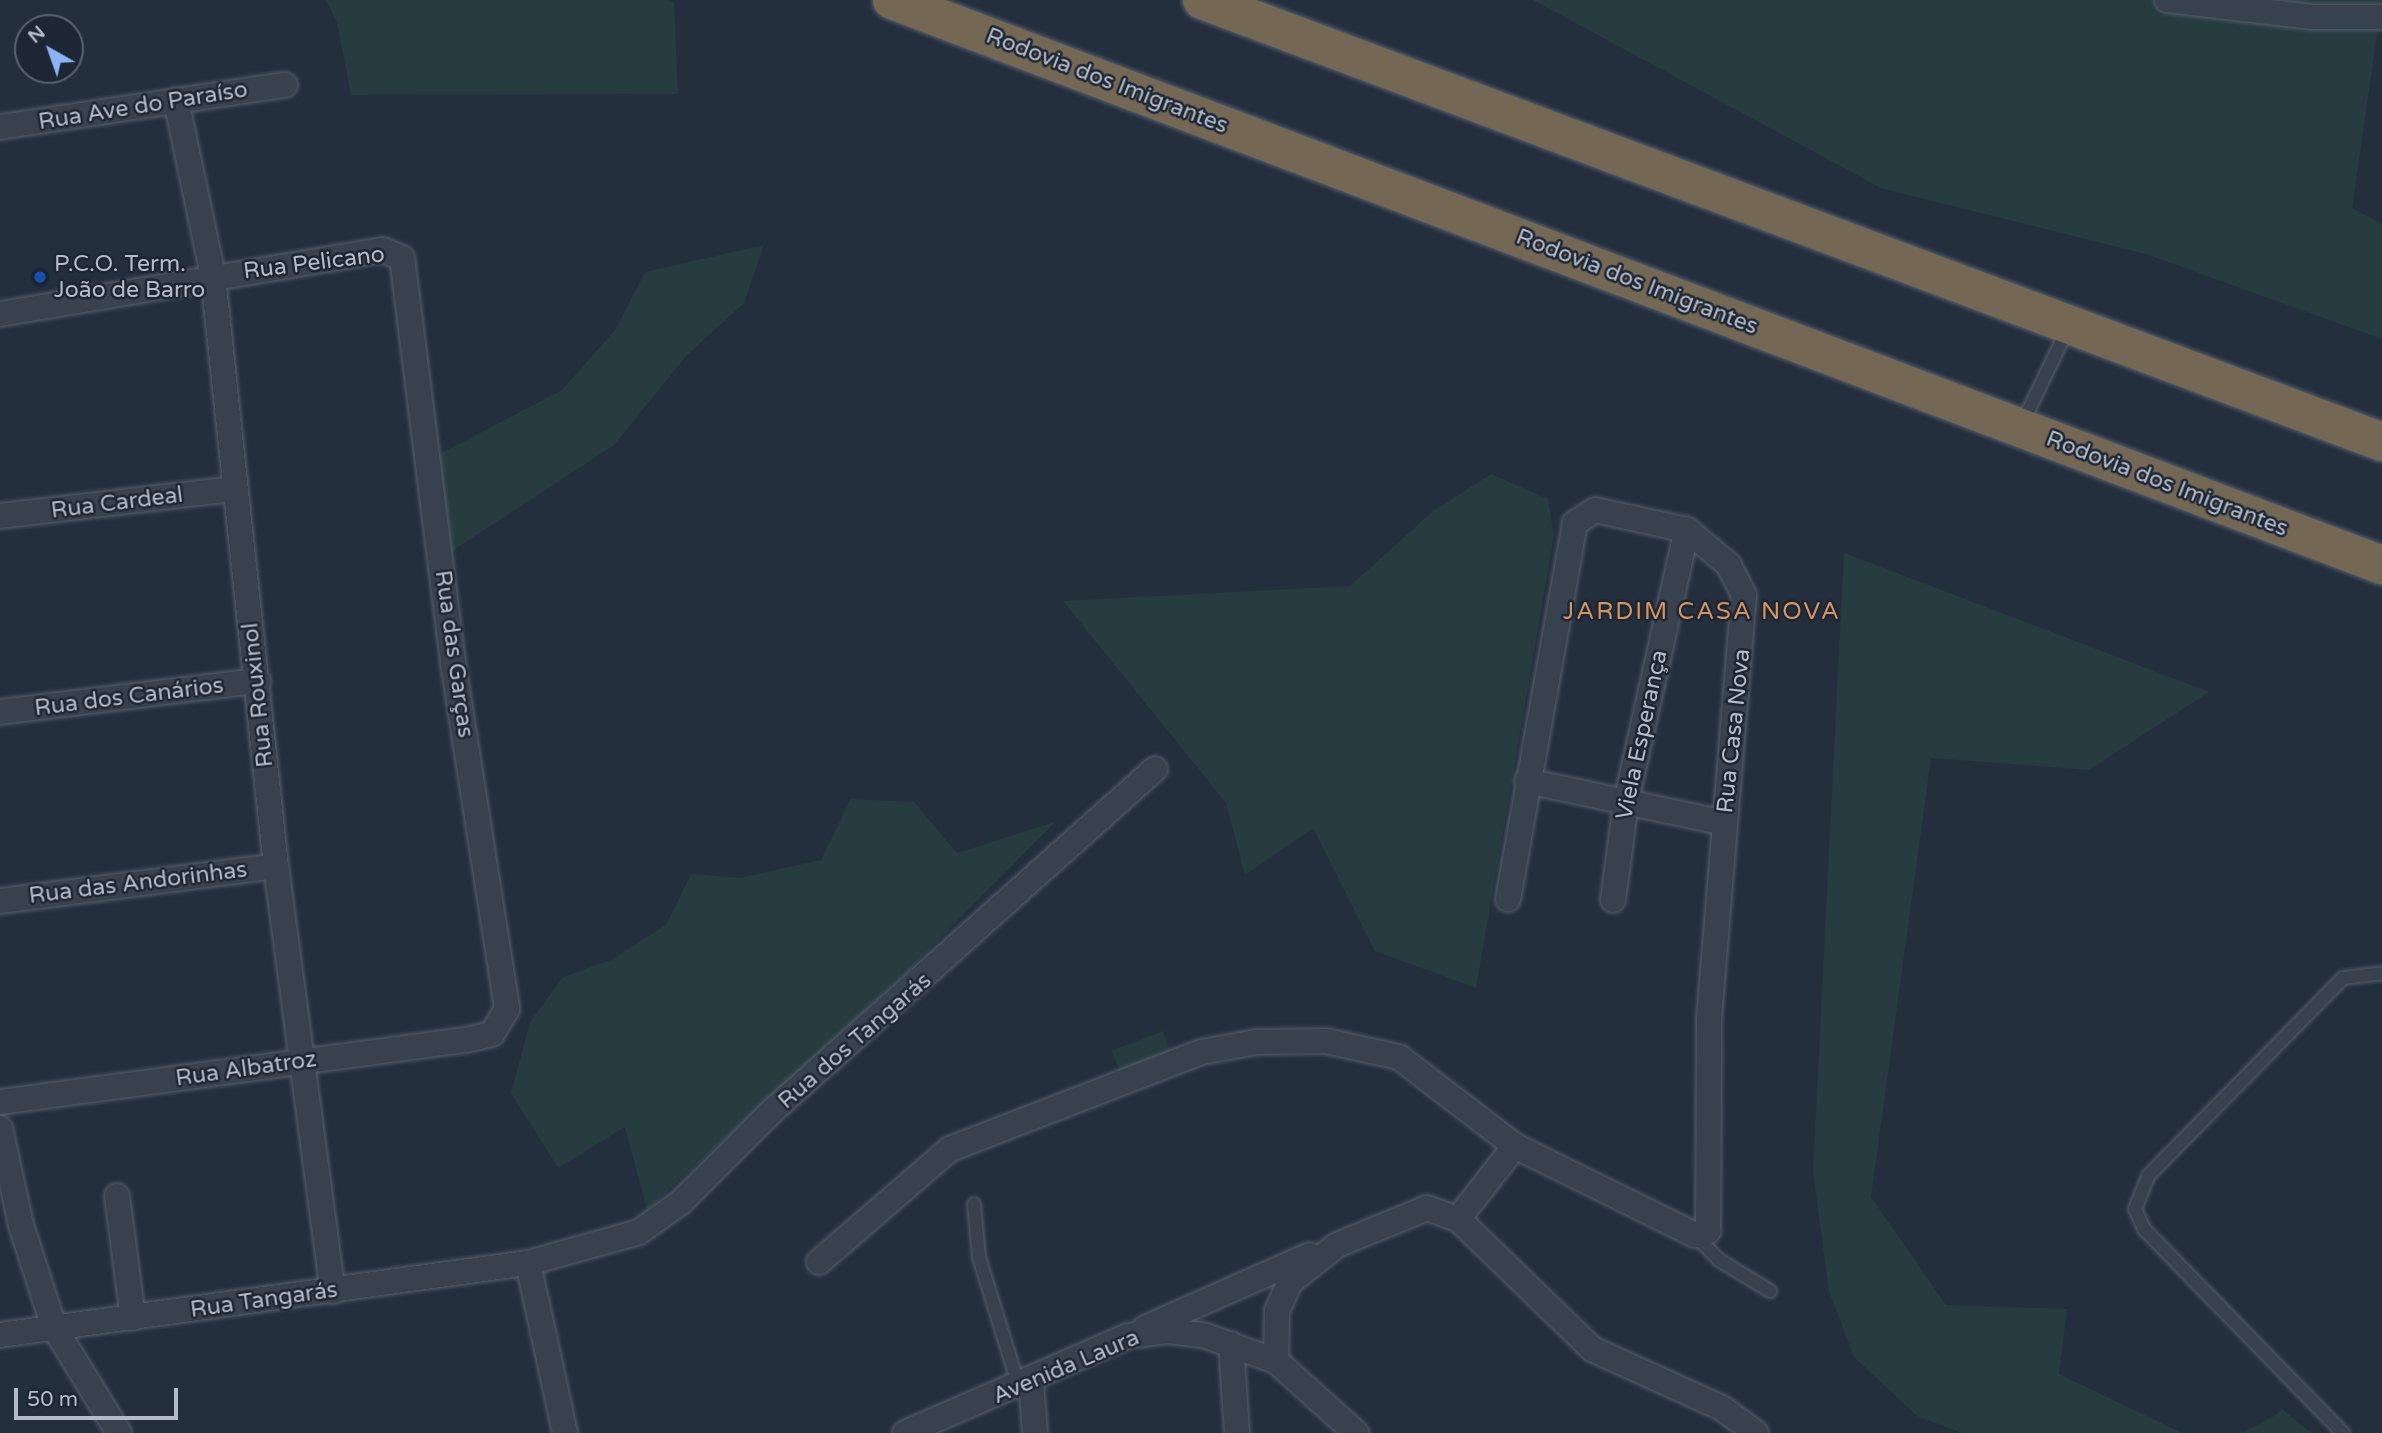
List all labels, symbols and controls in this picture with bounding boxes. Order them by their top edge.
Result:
north arrow [14,14,84,84]
text: N [24,21,50,48]
street label: Rodovia dos Imigrantes [982,22,1232,140]
street label: Rua Ave do Paraíso [36,76,250,136]
street label: Rodovia dos Imigrantes [1512,223,1762,341]
street label: Rua Pelicano [242,241,386,285]
place label: P.C.O. Term. João de Barro [54,250,205,304]
marker: P.C.O. Term. João de Barro [32,269,48,285]
street label: Rodovia dos Imigrantes [2042,425,2292,543]
street label: Rua Cardeal [49,481,185,525]
street label: Rua das Garças [429,569,479,739]
district label: JARDIM CASA NOVA [1565,598,1839,626]
street label: Rua Rouxinol [237,621,279,769]
street label: Viela Esperança [1611,647,1673,823]
street label: Rua Casa Nova [1712,647,1756,815]
street label: Rua dos Canários [33,672,225,722]
street label: Rua das Andorinhas [27,856,249,910]
street label: Rua dos Tangarás [773,967,937,1115]
street label: Rua Albatroz [174,1045,318,1093]
street label: Rua Tangarás [189,1276,339,1324]
street label: Avenida Laura [989,1324,1143,1410]
scale bar [18,1374,182,1418]
text: 50 m [27,1387,78,1412]

